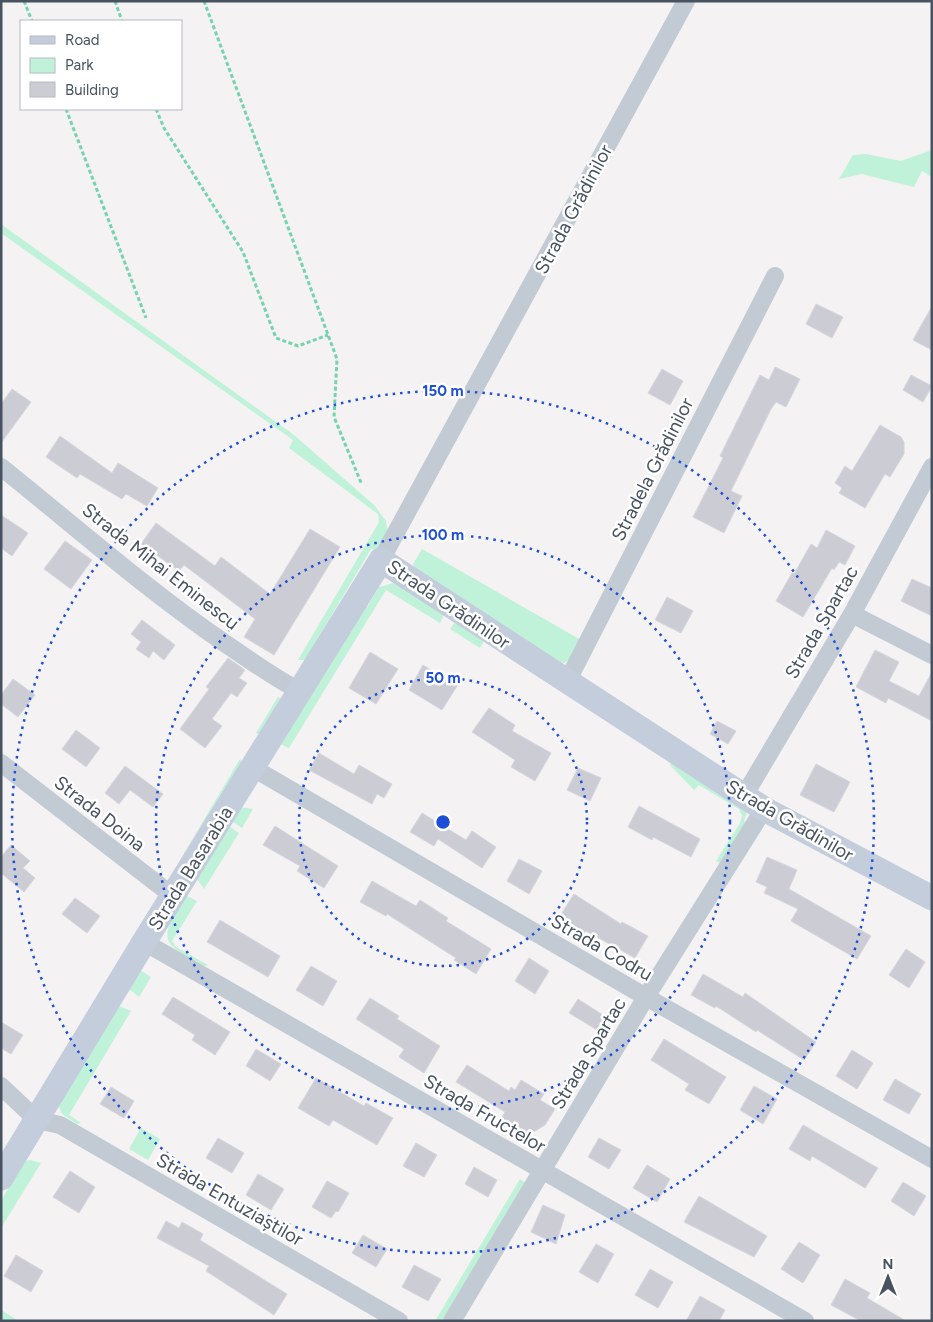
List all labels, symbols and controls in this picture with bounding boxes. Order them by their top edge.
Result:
legend [20,20,182,110]
text: Road [65,31,100,49]
text: Park [65,56,94,74]
text: Building [65,81,119,99]
street label: Strada Grădinilor [530,140,617,278]
text: 150 m [422,382,464,400]
street label: Stradela Grădinilor [606,393,699,545]
street label: Strada Mihai Eminescu [78,498,244,635]
text: 100 m [422,526,464,544]
street label: Strada Grădinilor [383,555,515,654]
street label: Strada Spartac [780,562,863,683]
text: 50 m [425,669,461,687]
street label: Strada Doina [50,771,150,856]
street label: Strada Grădinilor [722,775,858,866]
street label: Strada Basarabia [143,802,238,934]
centre of rings [434,813,452,831]
street label: Strada Codru [547,909,657,986]
street label: Strada Spartac [546,993,631,1113]
street label: Strada Fructelor [420,1069,550,1158]
street label: Strada Entuziaștilor [152,1148,308,1251]
north arrow [863,1252,913,1302]
text: N [883,1256,893,1273]

